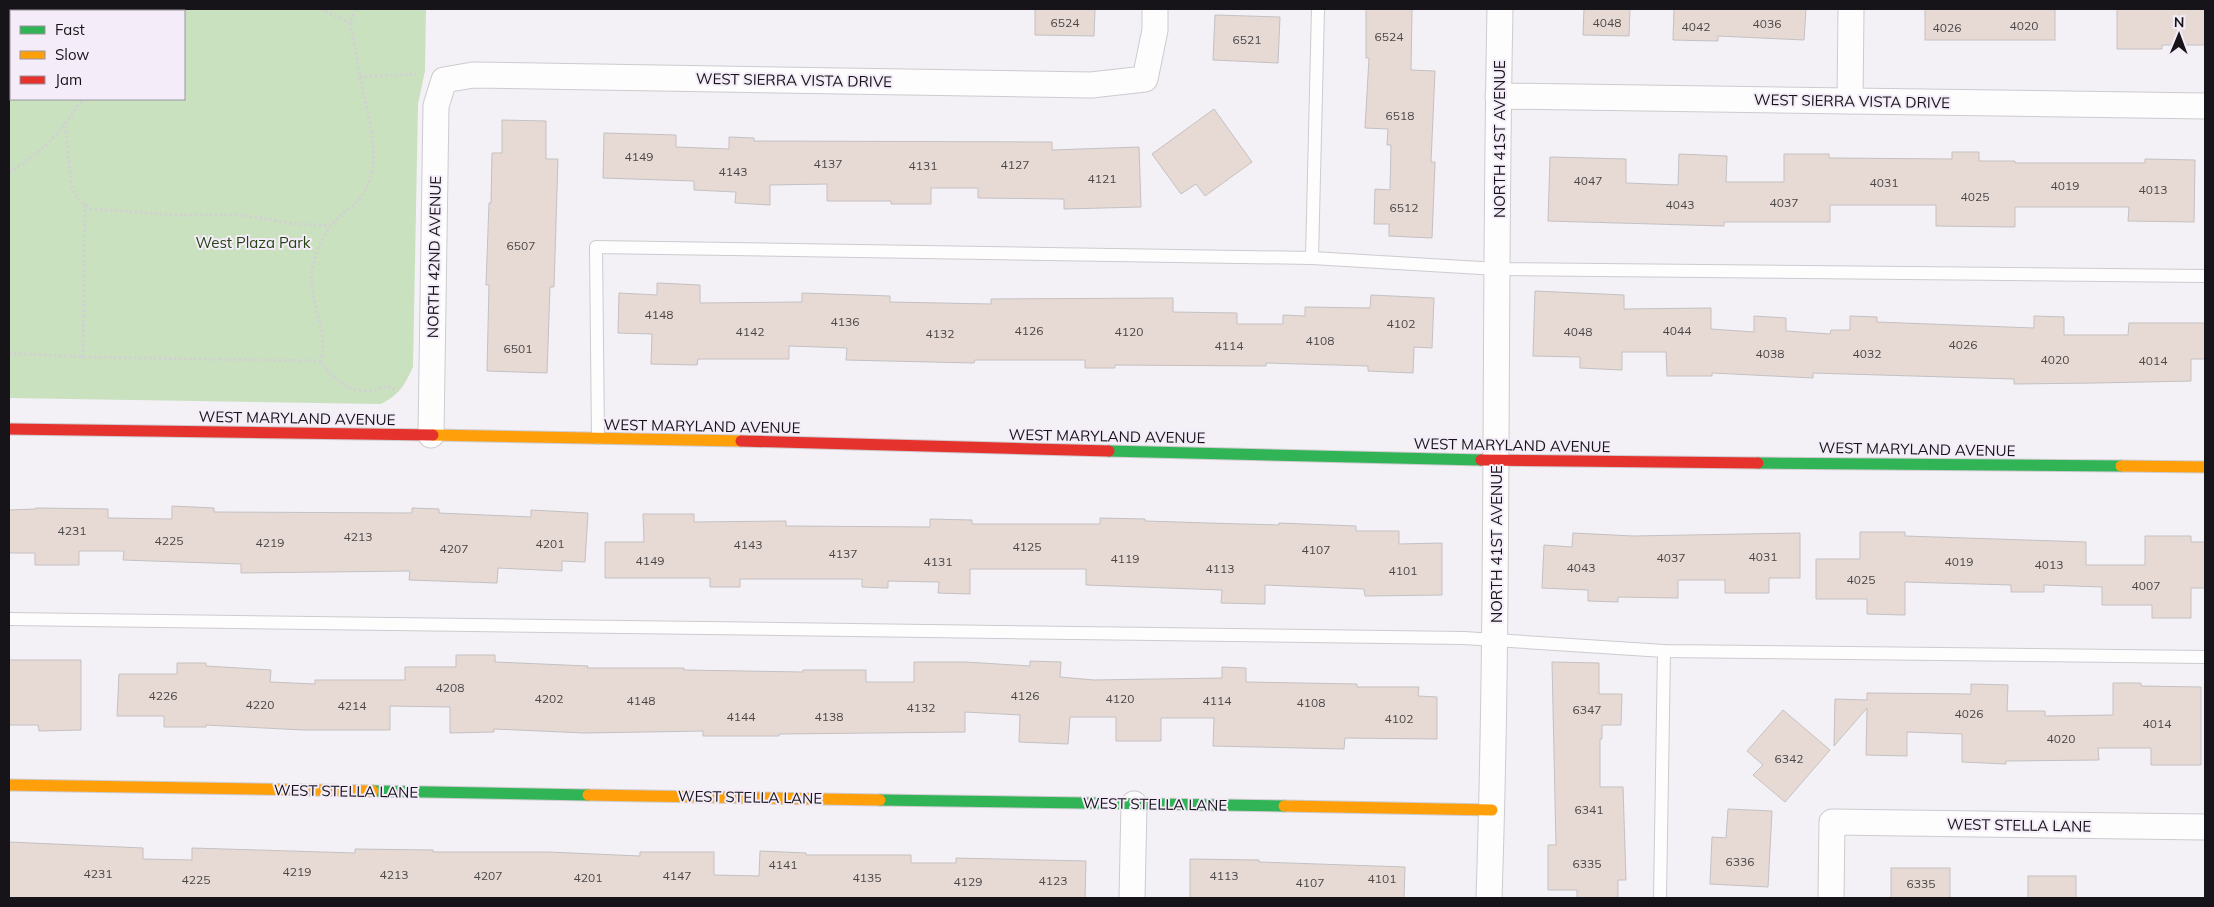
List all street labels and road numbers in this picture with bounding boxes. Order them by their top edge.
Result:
street label: NORTH 41ST AVENUE [1490,60,1509,218]
street label: WEST SIERRA VISTA DRIVE [696,69,892,91]
street label: WEST SIERRA VISTA DRIVE [1754,90,1950,112]
street label: NORTH 42ND AVENUE [423,176,445,338]
street label: WEST MARYLAND AVENUE [199,407,396,429]
street label: WEST MARYLAND AVENUE [604,415,801,437]
street label: WEST MARYLAND AVENUE [1009,425,1206,447]
street label: WEST MARYLAND AVENUE [1414,434,1611,456]
street label: WEST MARYLAND AVENUE [1819,438,2016,460]
street label: NORTH 41ST AVENUE [1487,465,1506,623]
street label: WEST STELLA LANE [274,780,419,802]
street label: WEST STELLA LANE [678,786,823,808]
street label: WEST STELLA LANE [1083,793,1228,815]
street label: WEST STELLA LANE [1947,814,2092,836]

